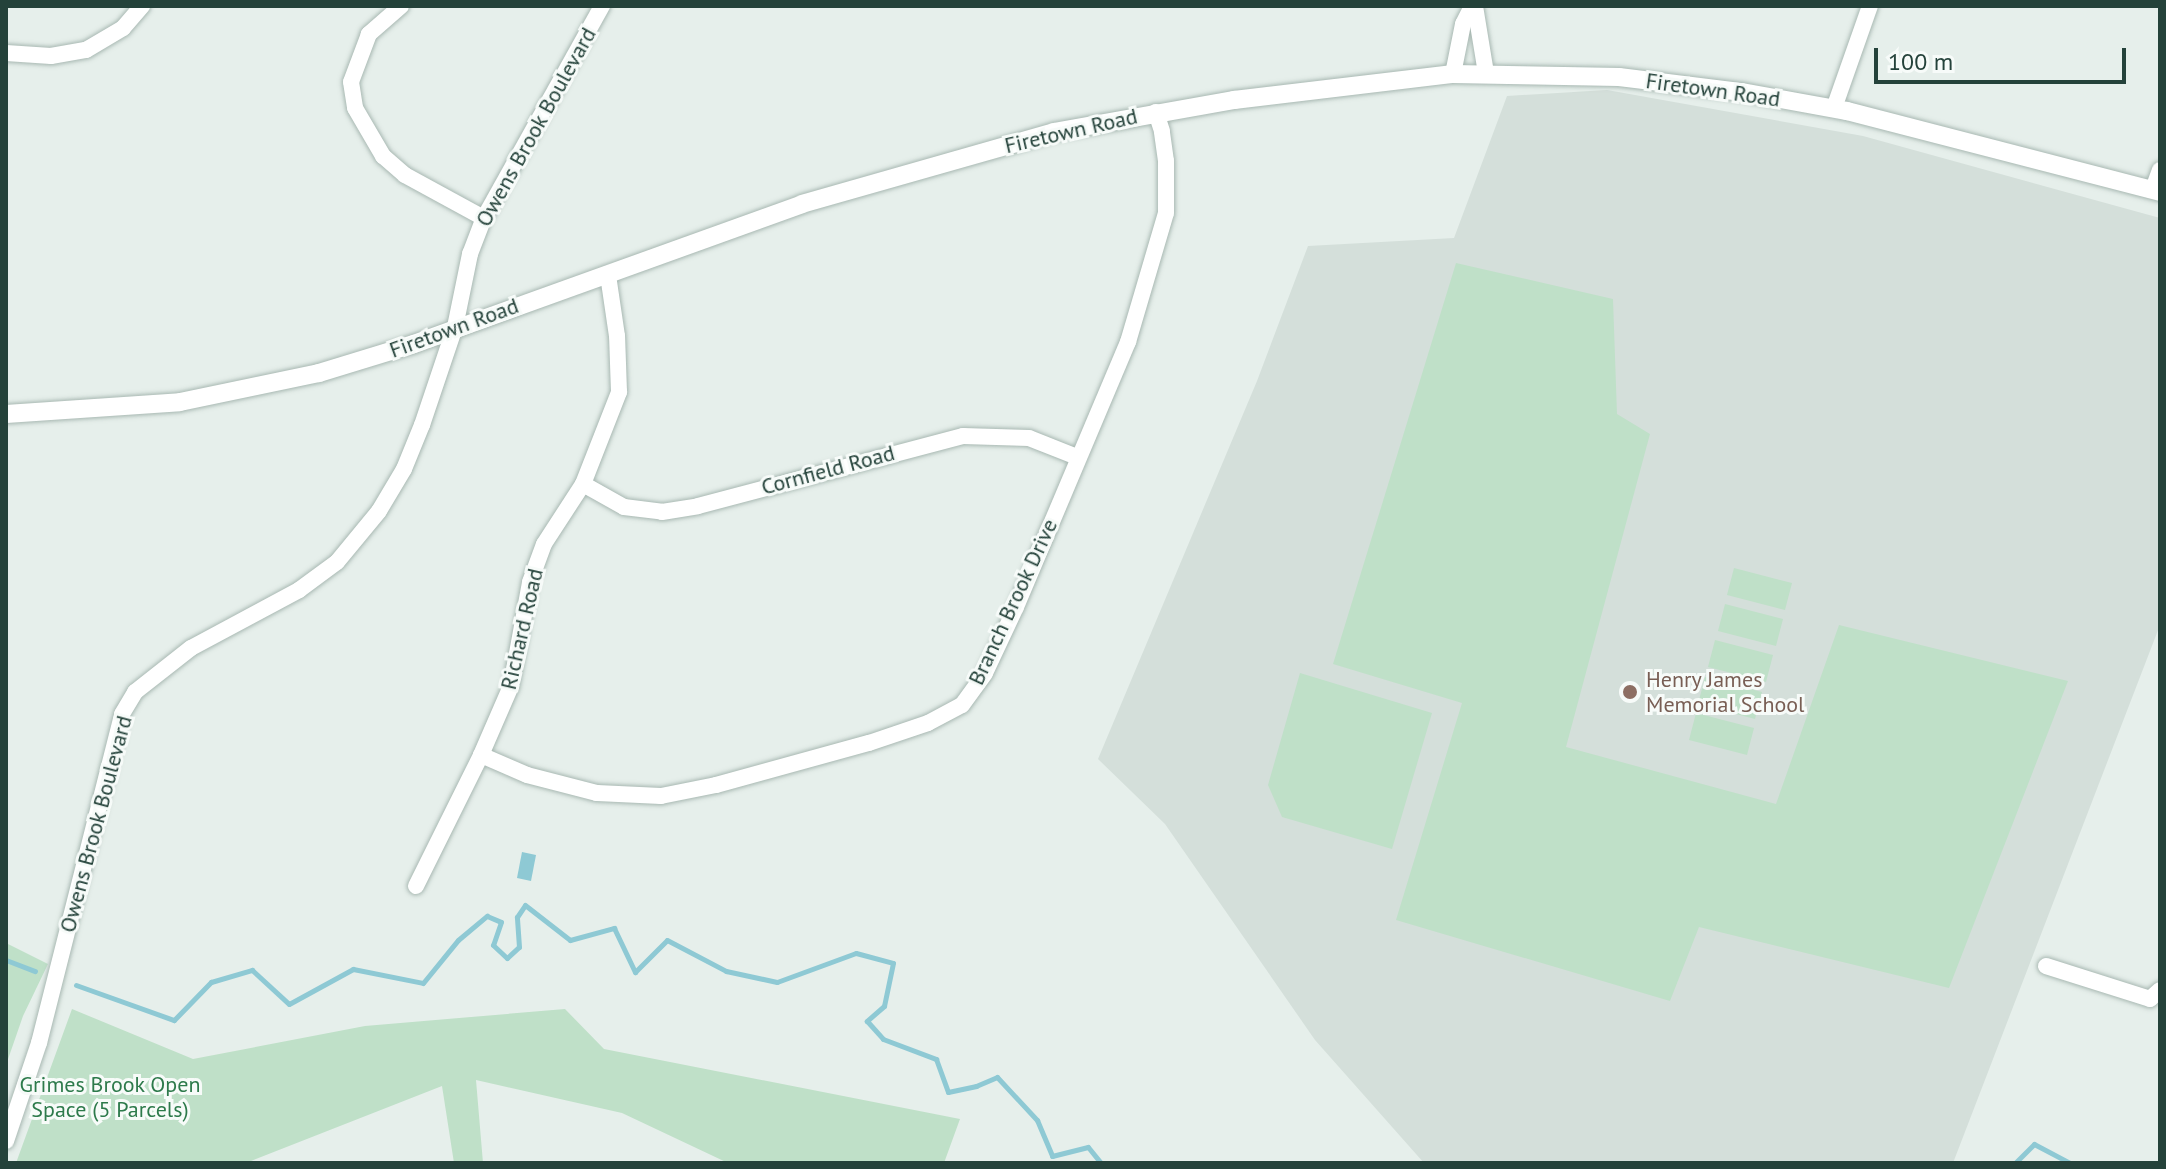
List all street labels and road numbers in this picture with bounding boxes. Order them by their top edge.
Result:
street label: Owens Brook Boulevard [470,23,602,231]
street label: Firetown Road [1644,68,1782,112]
street label: Firetown Road [1002,103,1140,159]
street label: Firetown Road [386,292,522,364]
street label: Cornfield Road [758,440,898,500]
street label: Branch Brook Drive [963,515,1063,689]
street label: Richard Road [495,566,549,692]
street label: Owens Brook Boulevard [54,712,138,936]

